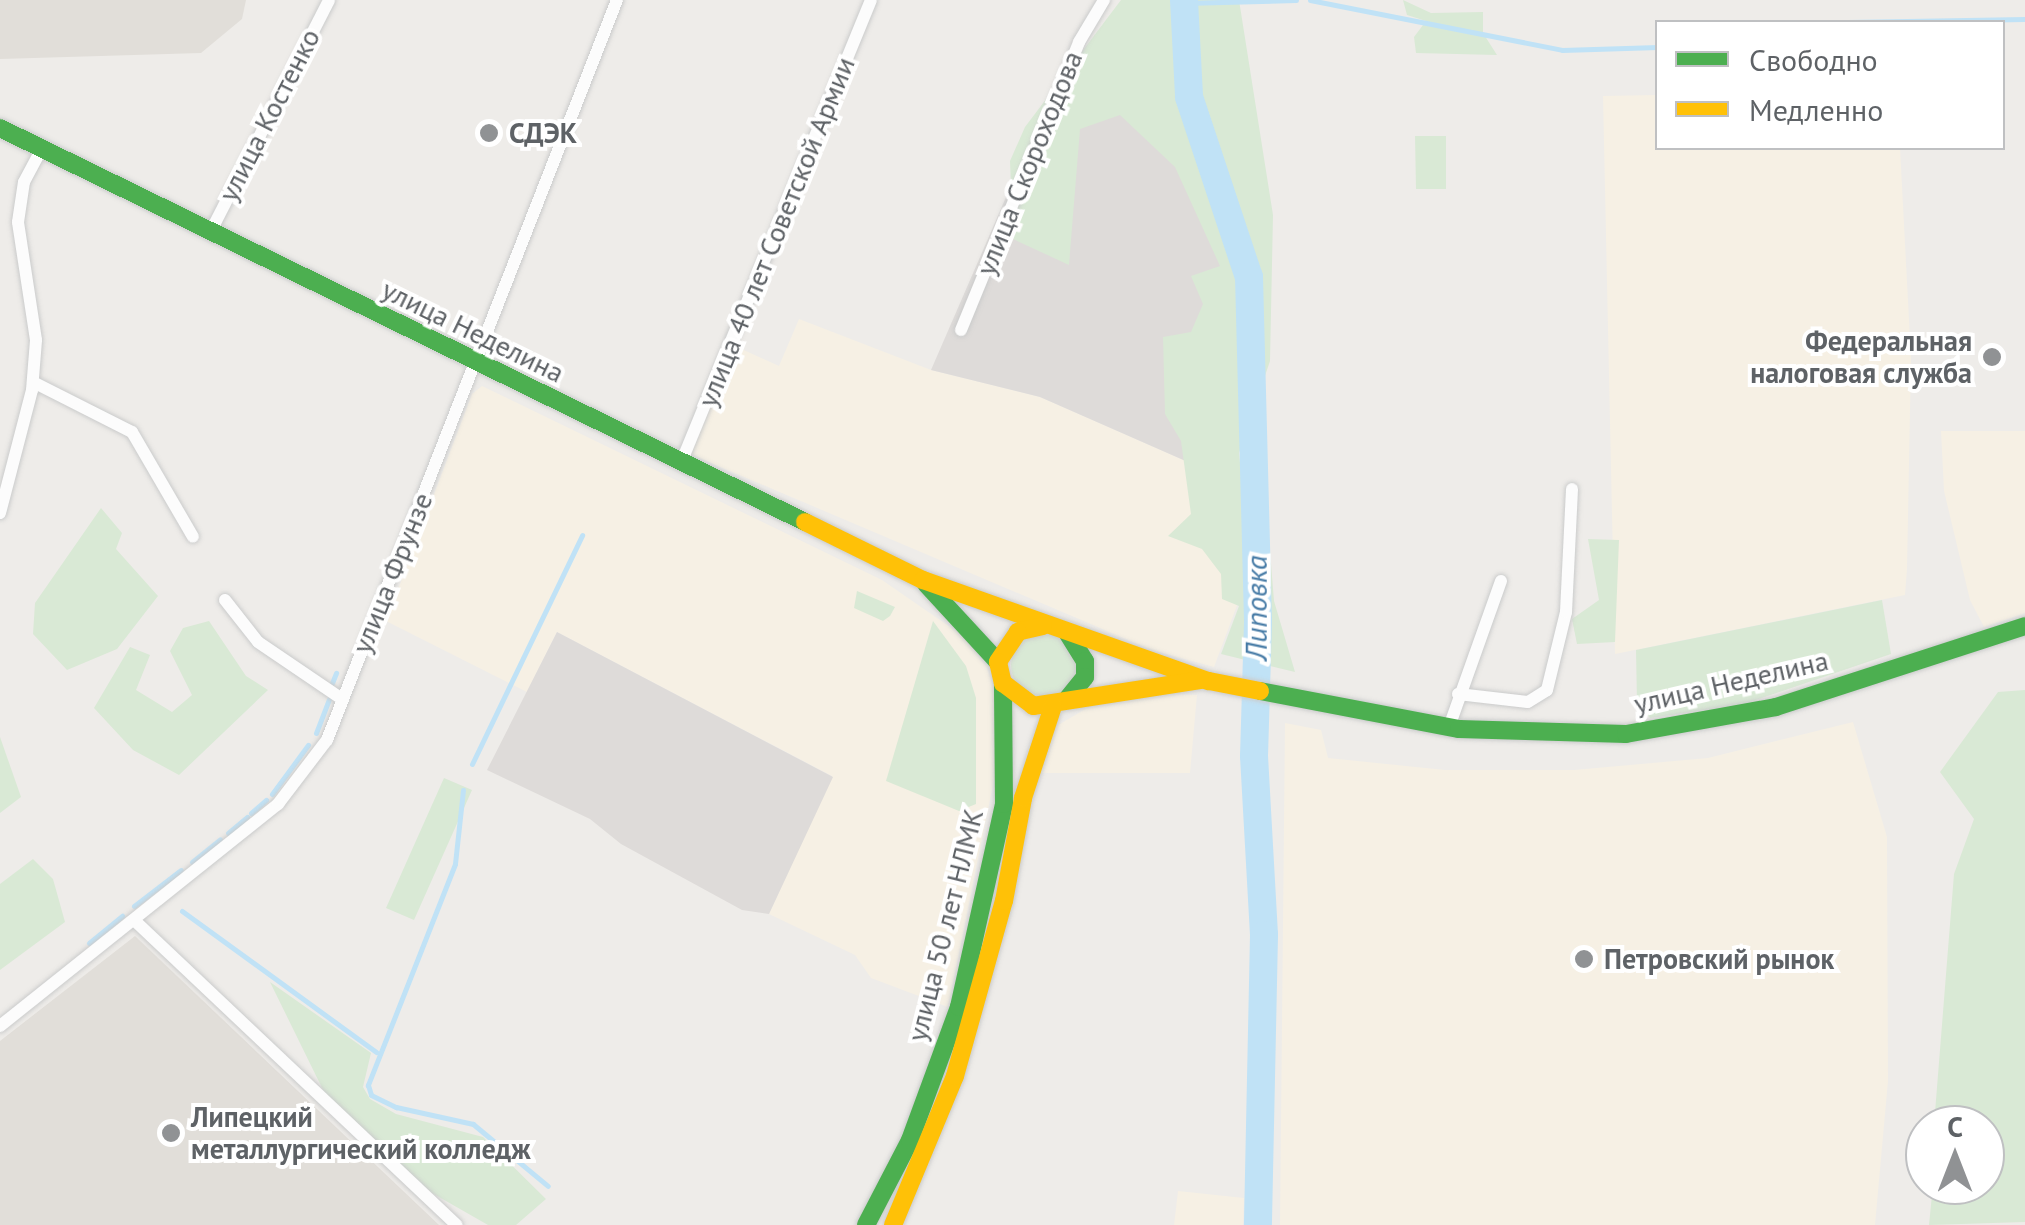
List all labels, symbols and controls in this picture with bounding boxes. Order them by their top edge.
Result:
legend [1655,20,2005,150]
street label: улица Костенко [211,23,327,207]
text: Свободно [1749,40,1878,79]
street label: улица Скороходова [969,46,1089,280]
street label: улица 40 лет Советской Армии [690,51,862,413]
text: Медленно [1749,90,1883,129]
place label: СДЭК [509,116,577,150]
marker: СДЭК [478,122,500,144]
street label: улица Неделина [377,272,569,390]
place label: Федеральная налоговая служба [1750,324,1972,390]
marker: Федеральная налоговая служба [1981,346,2003,368]
street label: улица Фрунзе [345,488,439,658]
water label: Липовка [1238,555,1274,661]
street label: улица Неделина [1631,643,1831,721]
street label: улица 50 лет НЛМК [900,805,990,1045]
place label: Петровский рынок [1604,942,1834,976]
marker: Петровский рынок [1573,948,1595,970]
place label: Липецкий металлургический колледж [191,1100,531,1166]
north arrow [1905,1105,2005,1205]
text: С [1947,1108,1963,1145]
marker: Липецкий металлургический колледж [160,1122,182,1144]

